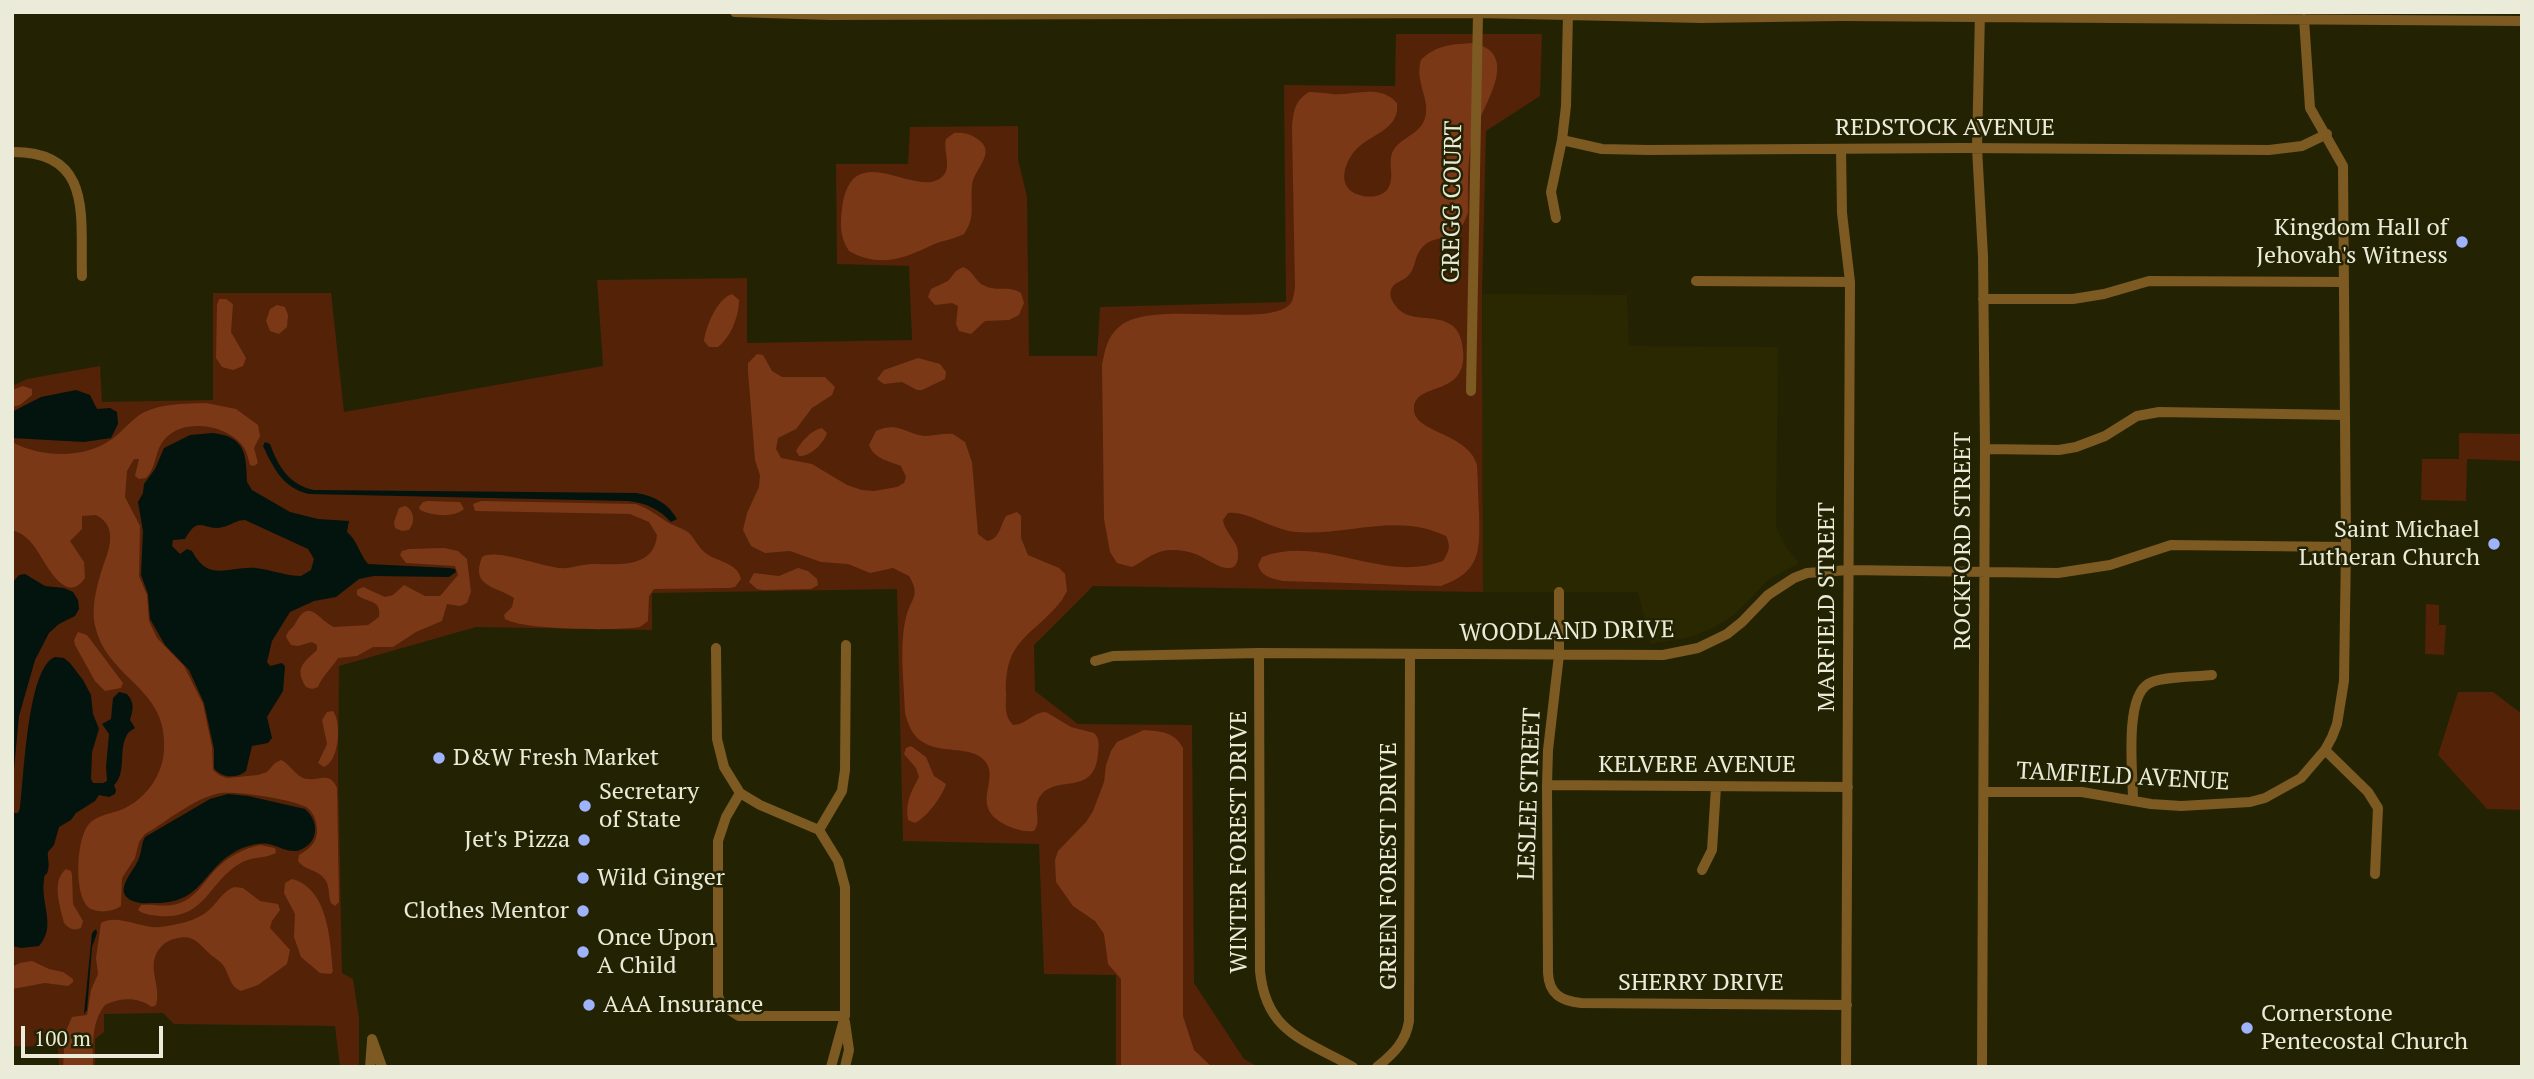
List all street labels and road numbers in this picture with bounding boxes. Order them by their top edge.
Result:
street label: REDSTOCK AVENUE [1835,114,2055,142]
street label: GREGG COURT [1437,121,1469,283]
street label: ROCKFORD STREET [1949,432,1977,650]
street label: MARFIELD STREET [1813,502,1841,712]
street label: WOODLAND DRIVE [1459,616,1675,648]
street label: LESLEE STREET [1513,707,1547,881]
street label: WINTER FOREST DRIVE [1225,710,1253,974]
street label: GREEN FOREST DRIVE [1375,742,1403,990]
street label: KELVERE AVENUE [1598,751,1796,779]
street label: TAMFIELD AVENUE [2016,757,2230,797]
street label: SHERRY DRIVE [1618,969,1784,997]

